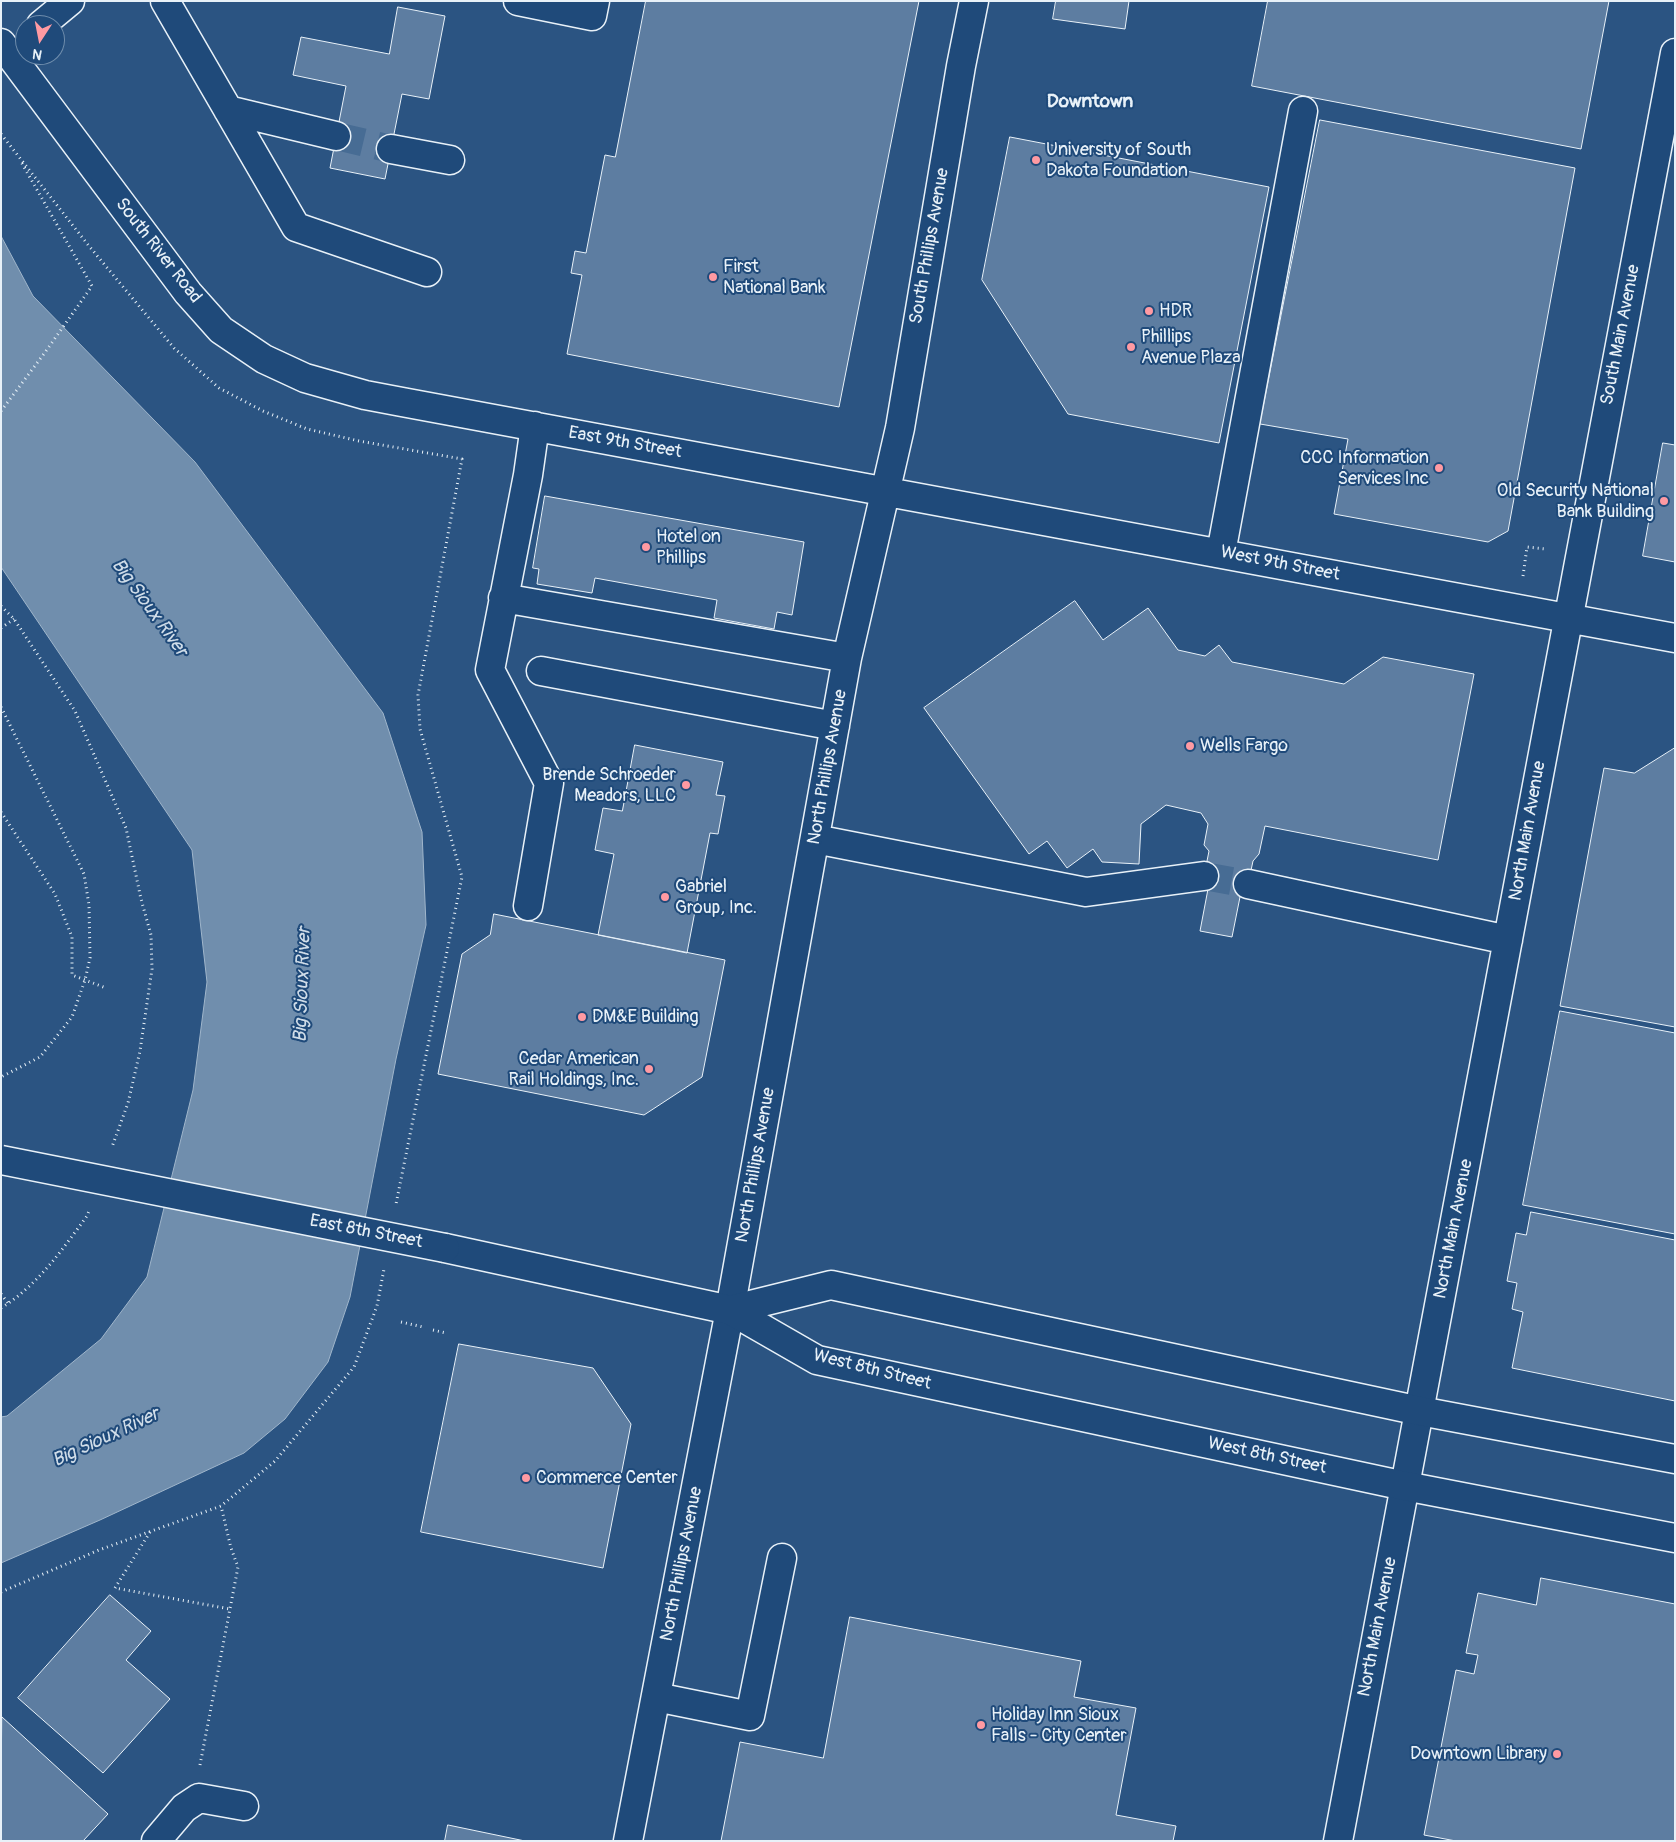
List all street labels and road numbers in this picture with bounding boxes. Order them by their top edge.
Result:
street label: South Phillips Avenue [906,166,954,326]
street label: South River Road [110,194,206,308]
street label: South Main Avenue [1597,263,1645,407]
street label: East 9th Street [567,422,683,464]
street label: West 9th Street [1218,542,1342,586]
street label: North Phillips Avenue [804,688,852,846]
street label: North Main Avenue [1505,759,1551,903]
street label: North Phillips Avenue [732,1086,780,1244]
street label: North Main Avenue [1430,1157,1478,1301]
street label: East 8th Street [308,1210,424,1254]
street label: West 8th Street [811,1345,933,1395]
street label: West 8th Street [1206,1433,1328,1479]
street label: North Phillips Avenue [656,1485,708,1643]
street label: North Main Avenue [1354,1555,1402,1699]

